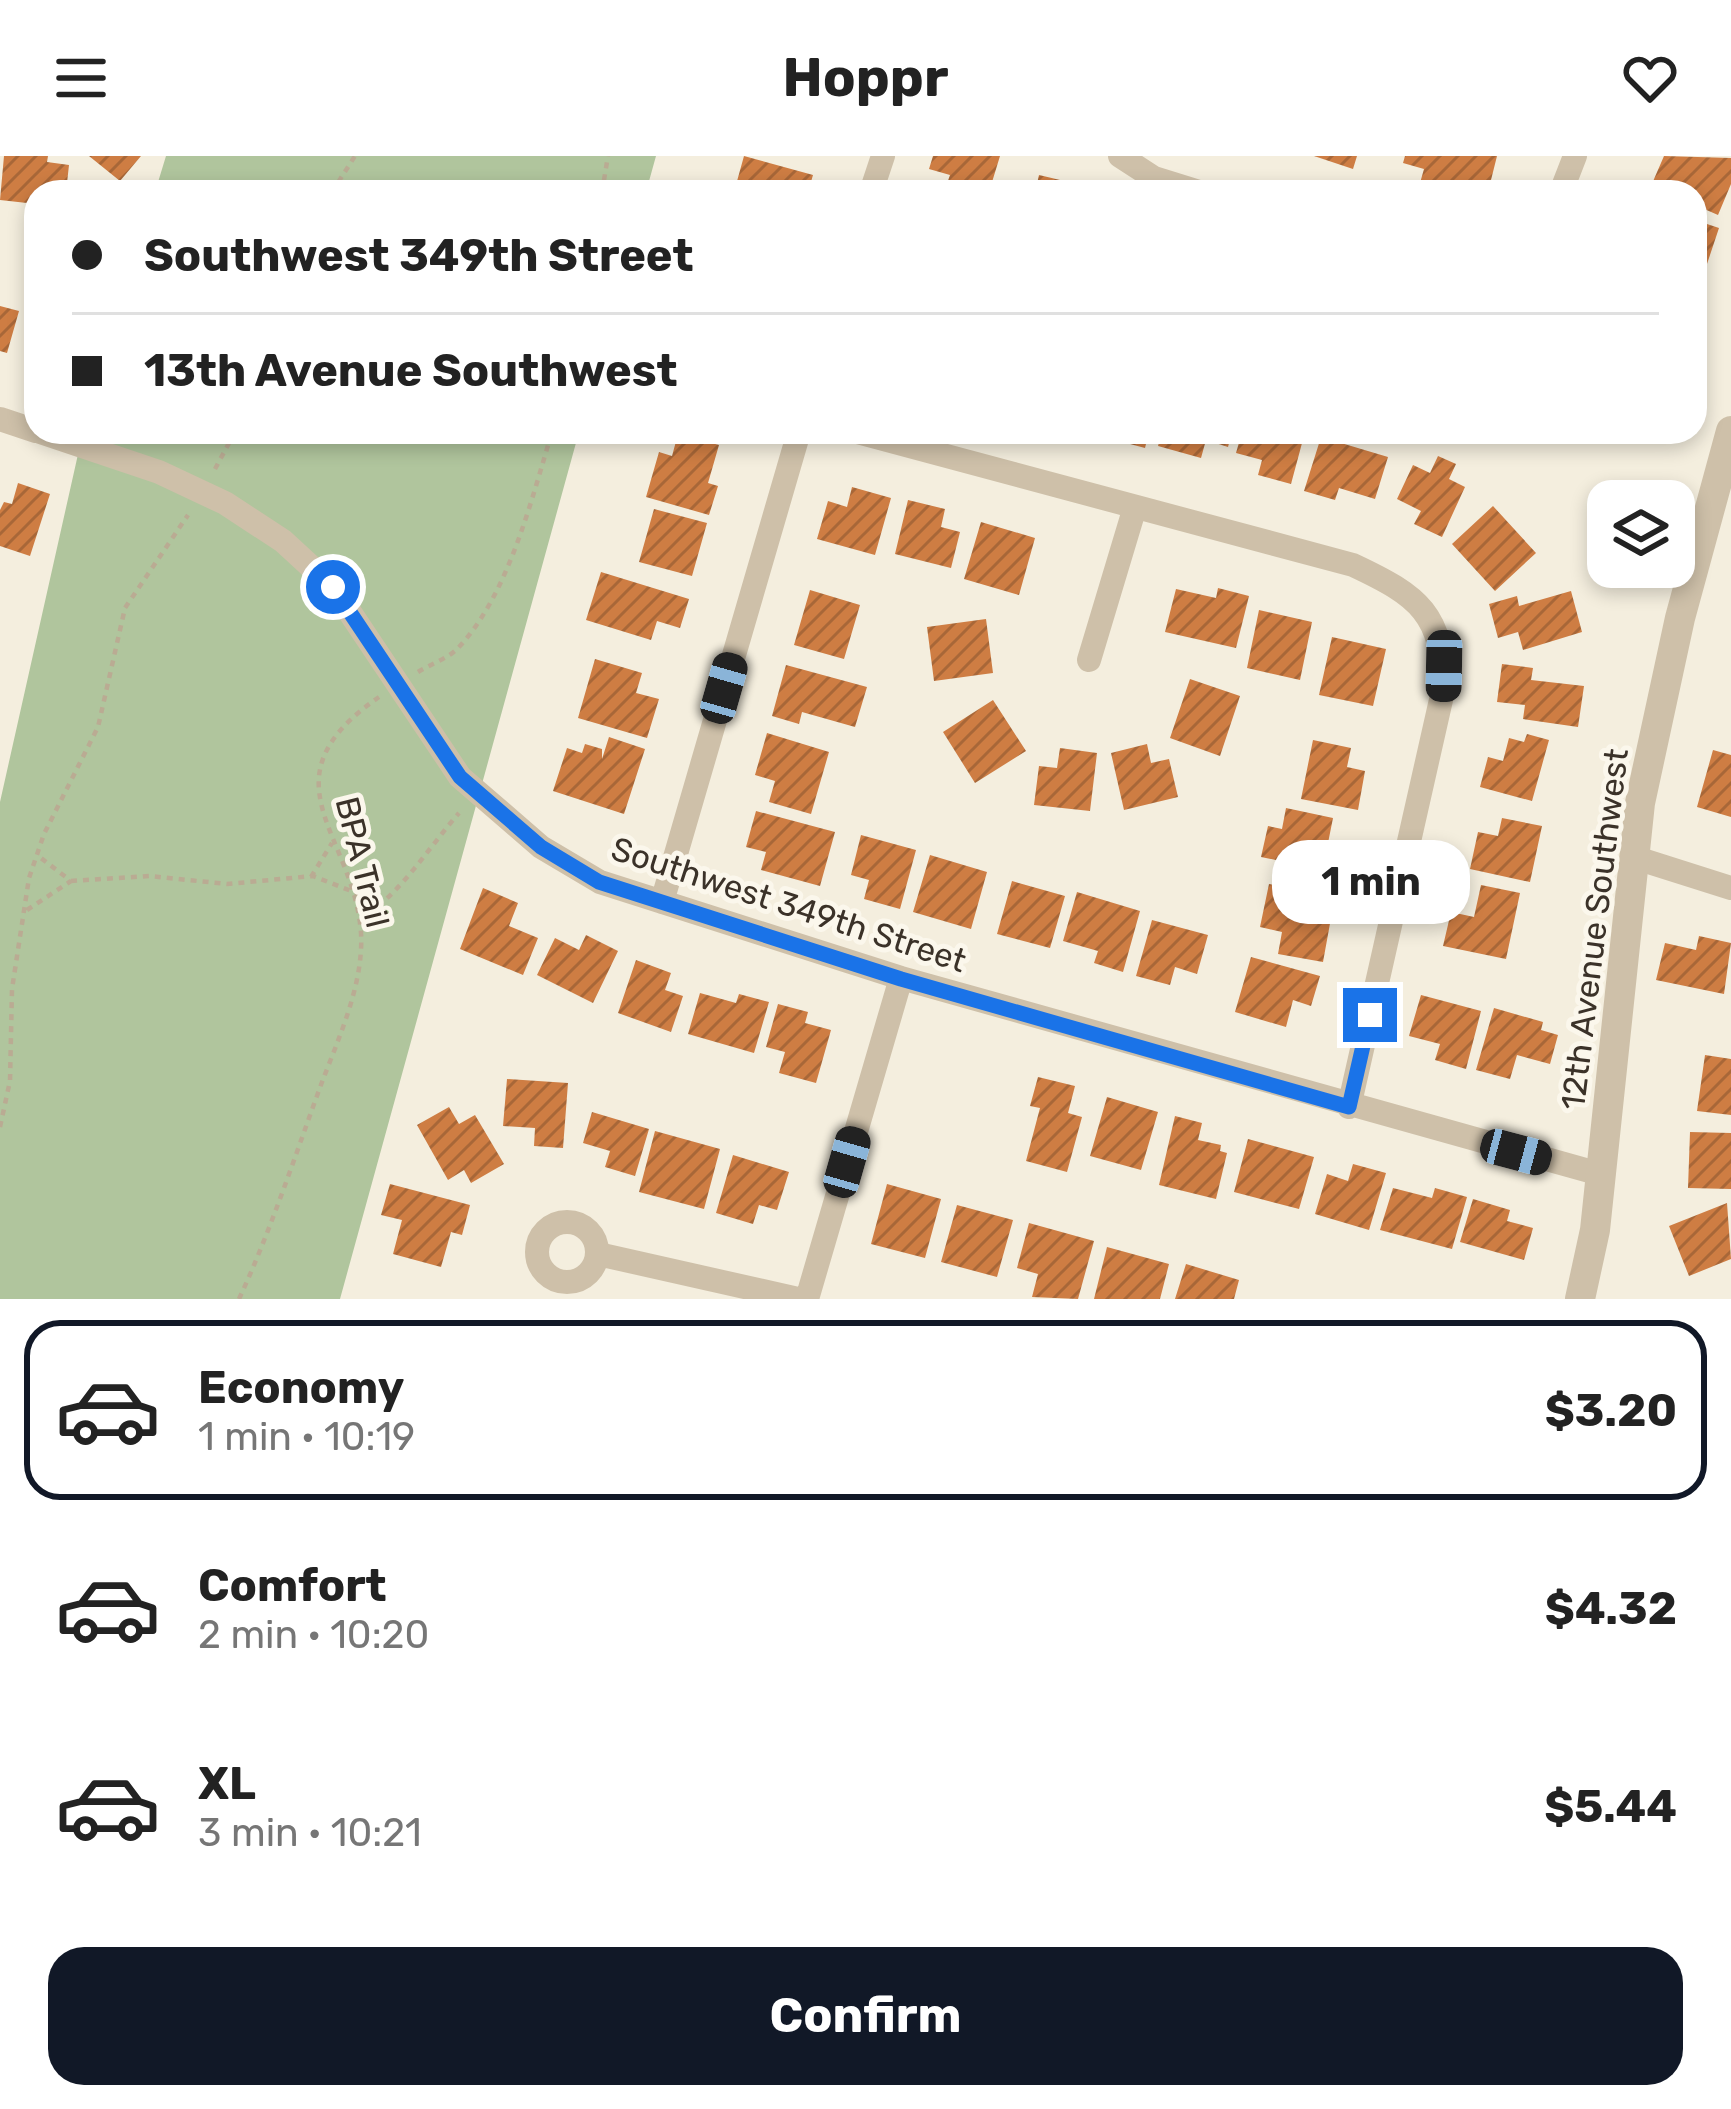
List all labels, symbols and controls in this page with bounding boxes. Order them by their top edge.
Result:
icon: menu [48,45,114,111]
icon: heart [1617,45,1683,111]
text: Hoppr [783,46,948,110]
text: Southwest 349th Street [144,229,694,282]
text: 13th Avenue Southwest [144,344,678,397]
map controls [1587,480,1695,588]
button: layers [1587,480,1695,588]
route start [306,560,360,614]
car [1425,630,1463,702]
car [697,648,751,728]
street label: 12th Avenue Southwest [1553,746,1636,1112]
street label: BPA Trail [327,793,398,932]
street label: Southwest 349th Street [607,829,971,980]
callout: 1 min [1271,841,1469,925]
text: 1 min [1321,859,1421,905]
route end [1343,988,1397,1042]
car [820,1122,874,1202]
car [1477,1125,1555,1179]
icon: car [54,1356,162,1464]
text: Economy [198,1361,404,1414]
text: $3.20 [1545,1384,1677,1437]
text: 1 min · 10:19 [198,1414,415,1460]
icon: car [54,1554,162,1662]
text: Comfort [198,1559,387,1612]
text: $4.32 [1545,1582,1677,1635]
text: 2 min · 10:20 [198,1612,429,1658]
icon: car [54,1752,162,1860]
text: XL [198,1757,256,1810]
text: $5.44 [1544,1780,1677,1833]
text: 3 min · 10:21 [198,1810,422,1856]
button: Confirm [48,1947,1683,2085]

